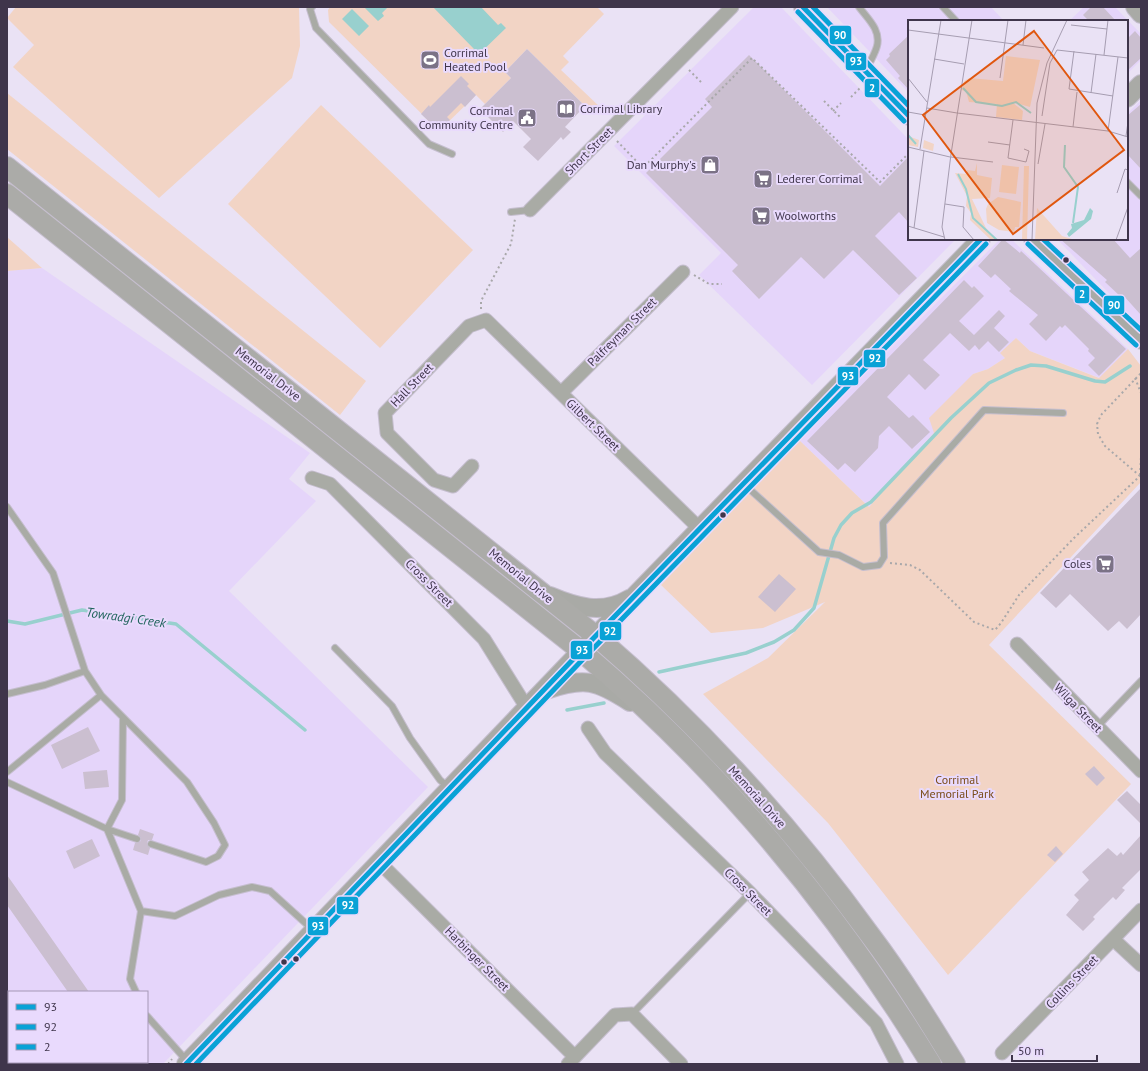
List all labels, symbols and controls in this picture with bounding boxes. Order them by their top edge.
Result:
inset map [908,20,1128,240]
line badge: 90 [829,25,852,45]
text: 90 [834,28,846,42]
place label: Corrimal Heated Pool [444,45,507,74]
sports icon: Corrimal Heated Pool [419,49,441,71]
line badge: 93 [845,52,867,71]
text: 93 [850,54,862,68]
line badge: 2 [864,78,880,98]
text: 2 [869,81,875,95]
library icon: Corrimal Library [555,98,577,120]
place label: Corrimal Library [580,101,663,116]
place label: Corrimal Community Centre [419,103,513,132]
public building icon: Corrimal Community Centre [516,107,538,129]
street label: Short Street [562,124,616,178]
shop icon: Dan Murphy's [699,154,721,176]
place label: Dan Murphy's [627,157,696,172]
supermarket icon: Lederer Corrimal [752,168,774,190]
place label: Lederer Corrimal [777,171,863,186]
supermarket icon: Woolworths [750,205,772,227]
place label: Woolworths [775,208,836,223]
unlabelled marker [1061,255,1071,265]
line badge: 2 [1074,285,1090,304]
text: 2 [1079,287,1085,301]
street label: Palfreyman Street [584,294,659,369]
line badge: 90 [1103,295,1125,315]
text: 90 [1108,298,1120,312]
street label: Memorial Drive [233,343,304,404]
line badge: 92 [863,349,886,368]
text: 92 [869,351,881,365]
street label: Hall Street [387,360,436,410]
line badge: 93 [837,366,859,386]
text: 93 [842,369,854,383]
street label: Gilbert Street [563,395,623,454]
unlabelled marker [718,510,728,520]
street label: Memorial Drive [486,545,557,606]
supermarket icon: Coles [1094,553,1116,575]
street label: Cross Street [402,556,456,610]
place label: Coles [1063,556,1091,571]
water label: Towradgi Creek [85,603,168,632]
line badge: 92 [599,621,622,641]
text: 92 [604,624,616,638]
line badge: 93 [570,640,593,660]
text: 93 [576,643,588,657]
street label: Wilga Street [1051,680,1106,735]
street label: Memorial Drive [725,762,789,831]
park label: Corrimal Memorial Park [920,772,994,801]
street label: Cross Street [721,865,775,919]
line badge: 92 [336,896,359,915]
text: 92 [342,898,354,912]
line badge: 93 [307,916,329,936]
text: 93 [312,919,324,933]
street label: Harbinger Street [442,923,513,994]
street label: Collins Street [1042,952,1101,1012]
unlabelled marker [291,954,301,964]
unlabelled marker [279,957,289,967]
legend [8,991,148,1063]
text: 93 [44,999,57,1014]
text: 92 [44,1019,57,1034]
scale bar [1012,1037,1097,1063]
text: 2 [44,1039,51,1054]
text: 50 m [1018,1043,1044,1058]

